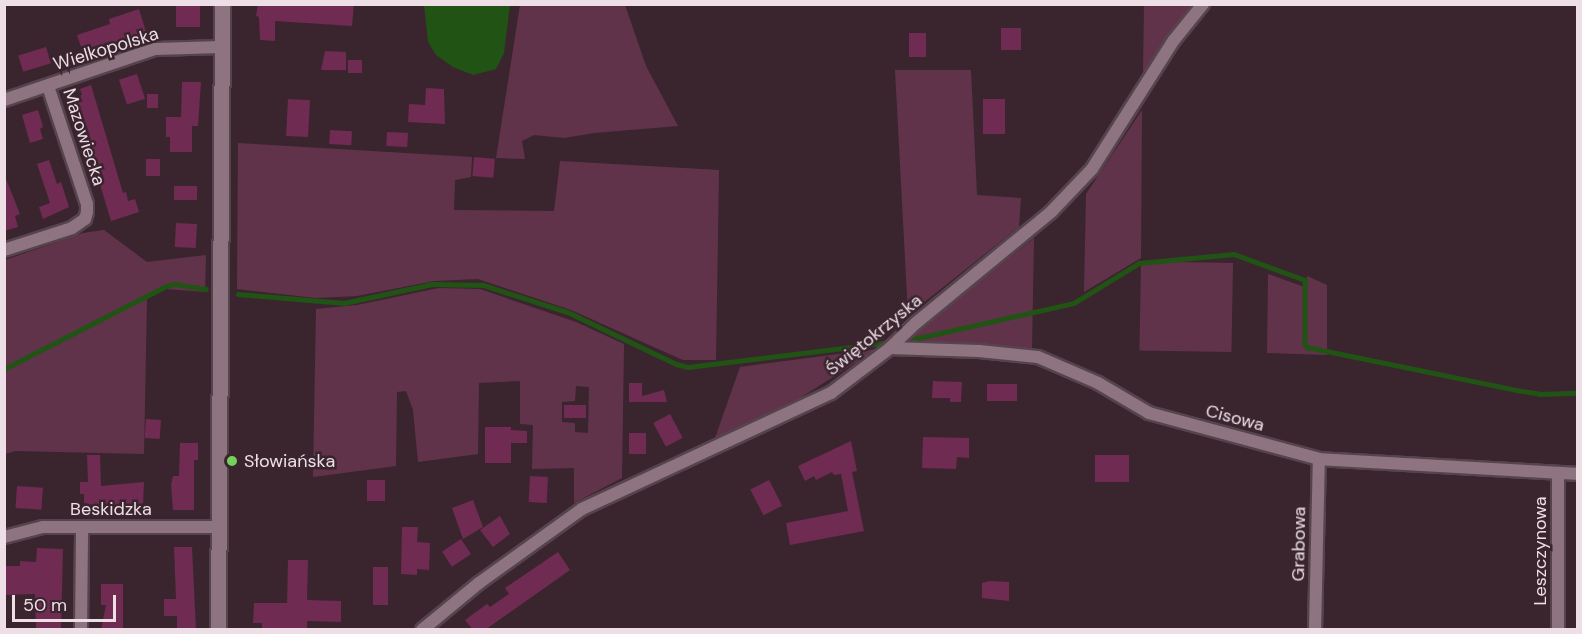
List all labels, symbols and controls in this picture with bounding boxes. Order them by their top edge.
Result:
street label: Wielkopolska [51,23,161,75]
street label: Mazowiecka [58,86,110,188]
street label: Świętokrzyska [822,290,926,380]
street label: Cisowa [1203,400,1267,436]
place label: Słowiańska [244,450,335,472]
marker: Słowiańska [225,454,239,468]
street label: Leszczynowa [1529,496,1551,606]
street label: Beskidzka [70,498,152,520]
street label: Grabowa [1288,506,1310,582]
scale bar [15,583,118,621]
text: 50 m [23,593,67,617]

